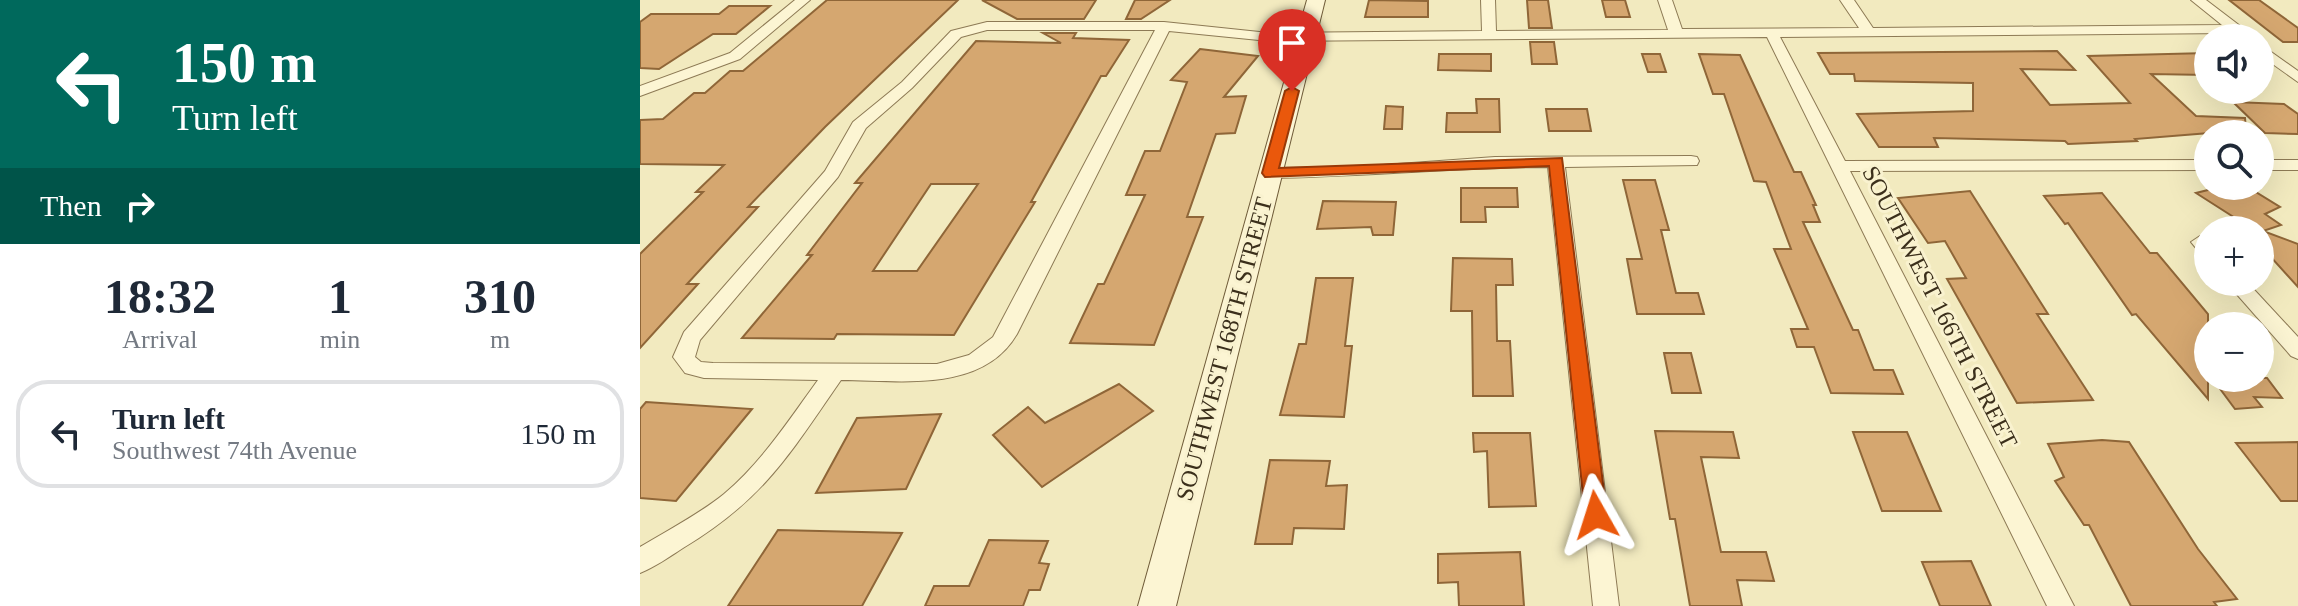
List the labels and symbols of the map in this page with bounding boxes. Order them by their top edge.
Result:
pin [1258,9,1326,91]
street label: SOUTHWEST 166TH STREET [1857,162,2023,453]
street label: SOUTHWEST 168TH STREET [1171,194,1277,503]
position arrow [1554,473,1638,557]

